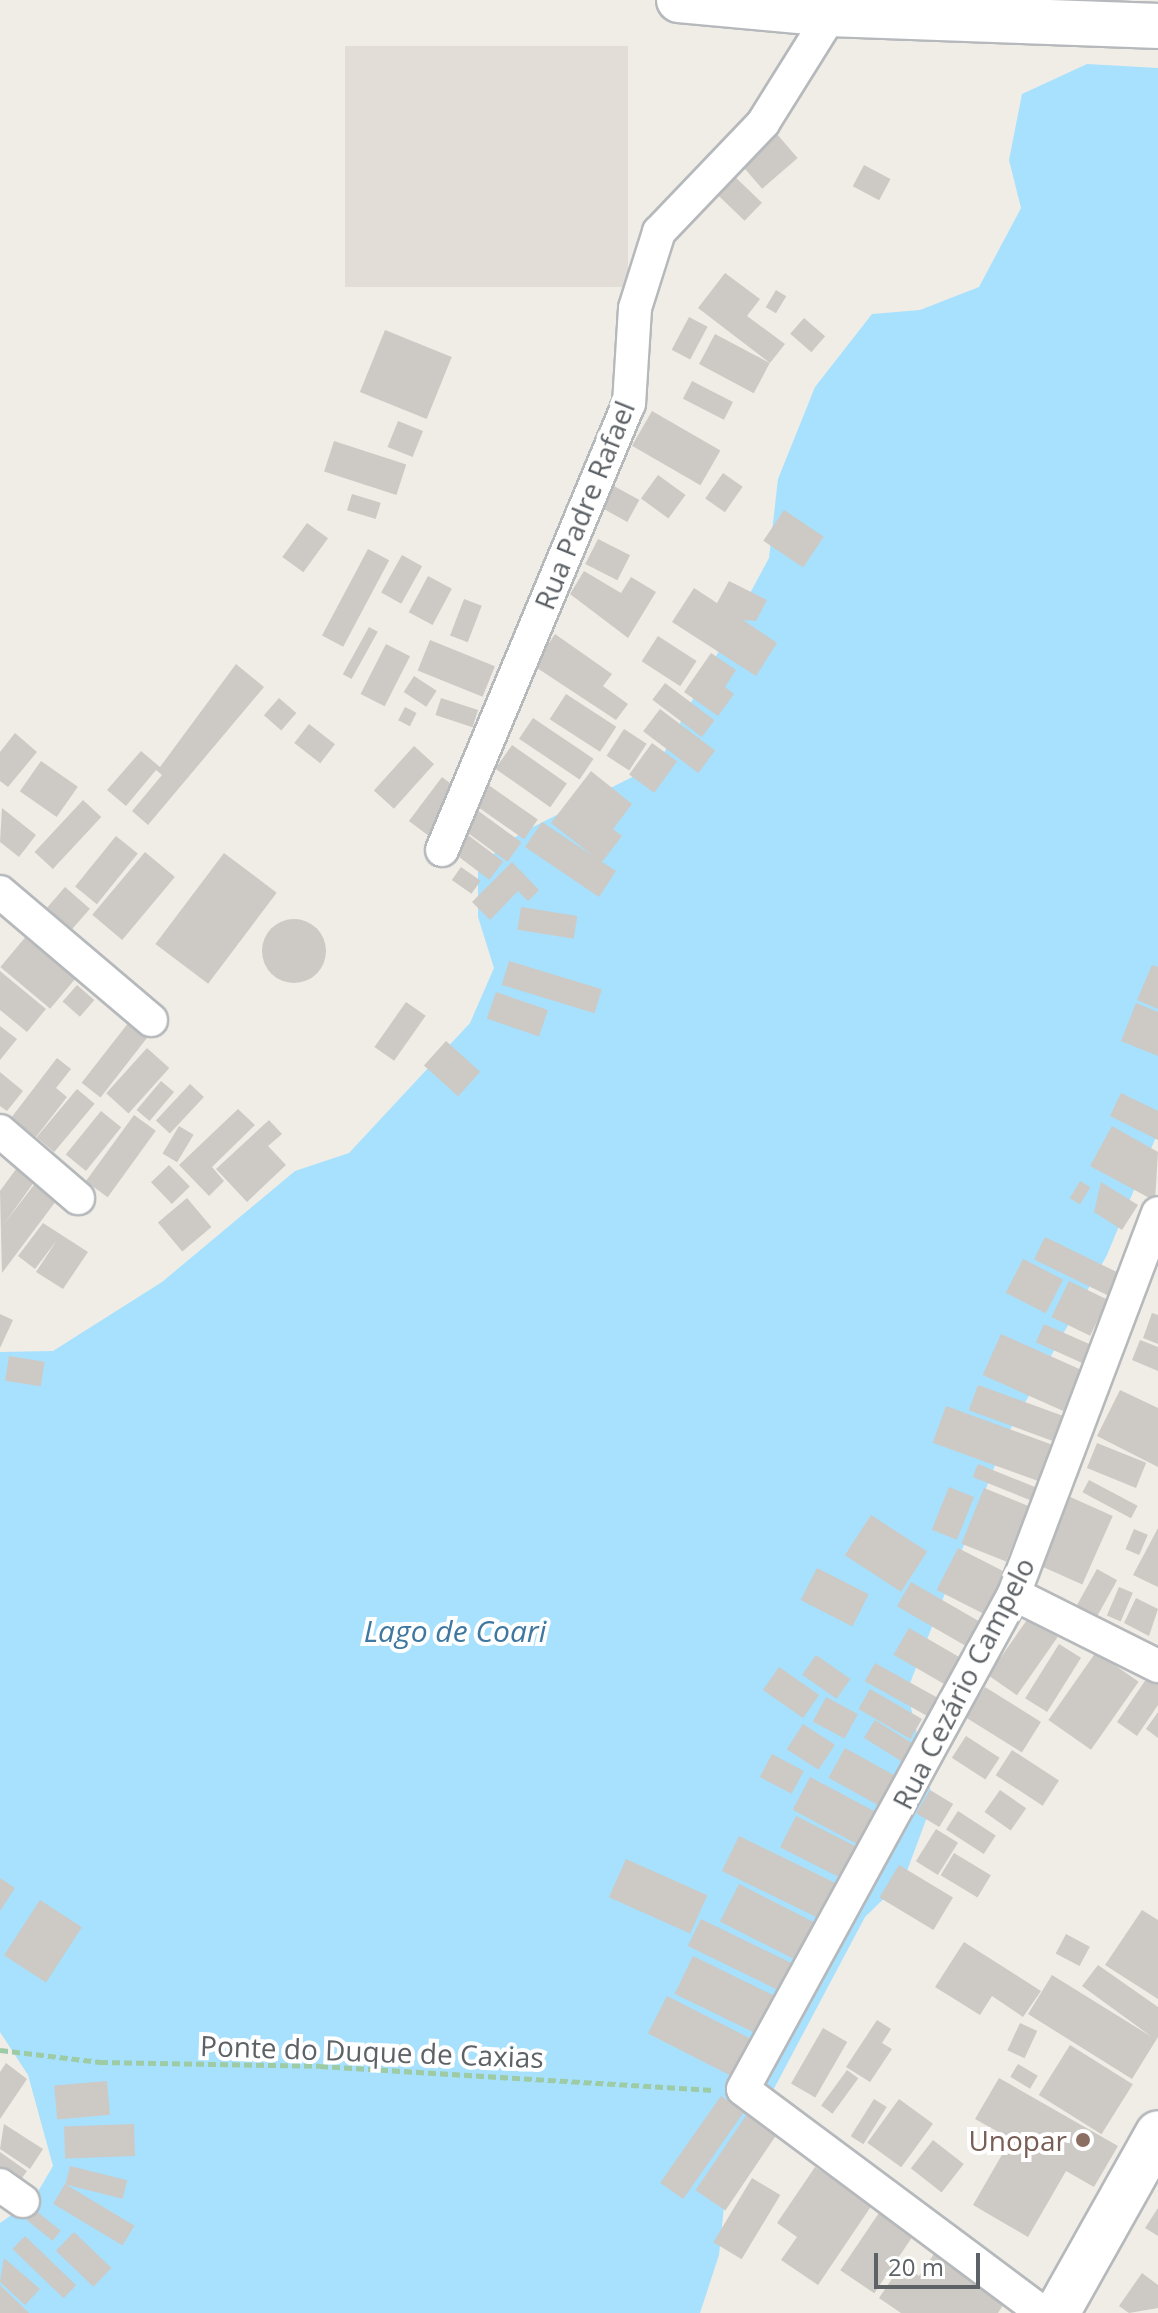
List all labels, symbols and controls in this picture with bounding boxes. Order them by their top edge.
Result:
street label: Rua Padre Rafael [527,396,641,614]
street label: Rua Cezário Campelo [885,1552,1041,1814]
water label: Lago de Coari [364,1613,546,1649]
street label: Ponte do Duque de Caxias [200,2028,544,2074]
place label: Unopar [968,2123,1067,2157]
marker: Unopar [1074,2131,1092,2149]
scale bar [878,2237,984,2287]
text: 20 m [888,2250,944,2283]

